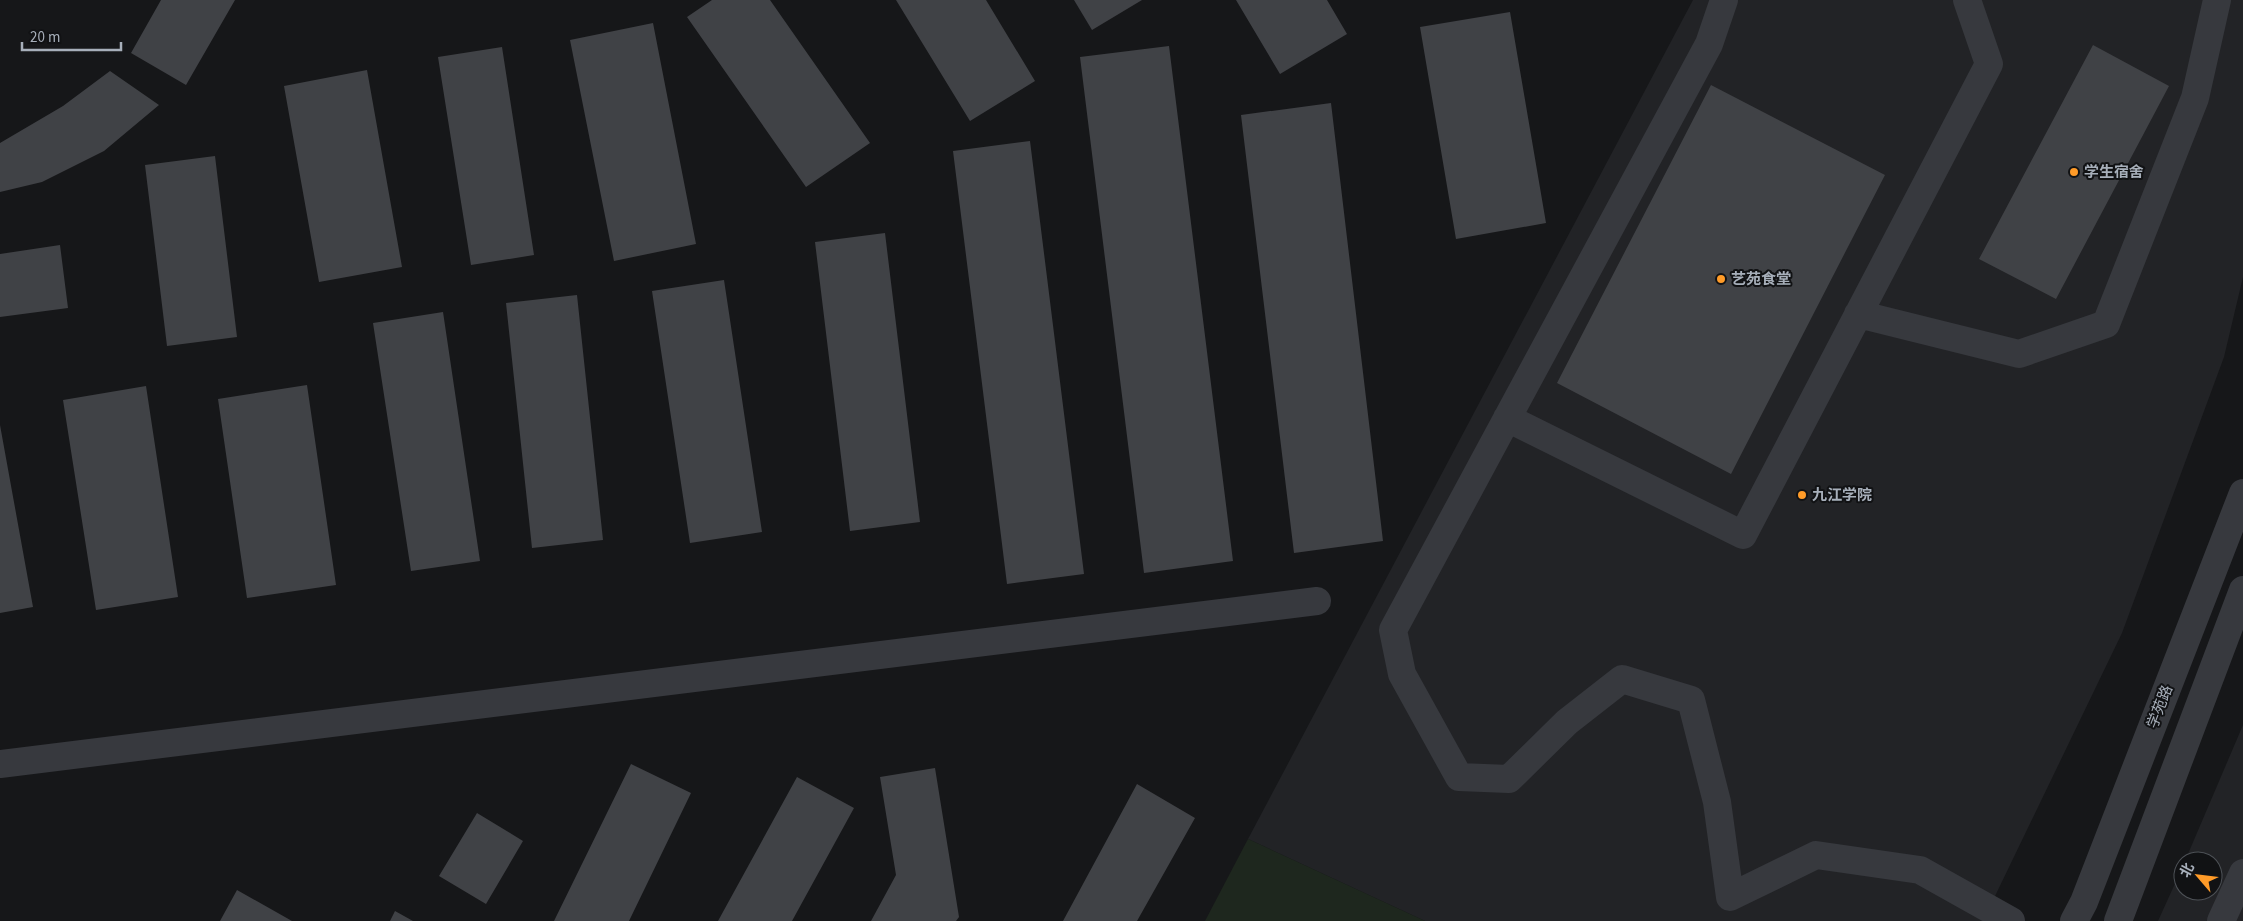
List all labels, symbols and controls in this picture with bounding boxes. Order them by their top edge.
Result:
scale bar [22,20,121,52]
text: 20 m [30,27,60,48]
place label: 学生宿舍 [2084,162,2144,183]
marker: 学生宿舍 [2068,166,2080,178]
place label: 艺苑食堂 [1731,269,1791,290]
marker: 艺苑食堂 [1715,273,1727,285]
place label: 九江学院 [1812,485,1872,506]
marker: 九江学院 [1796,489,1808,501]
street label: 学苑路 [2142,682,2178,732]
north arrow [2173,851,2223,901]
text: 北 [2175,859,2200,881]

